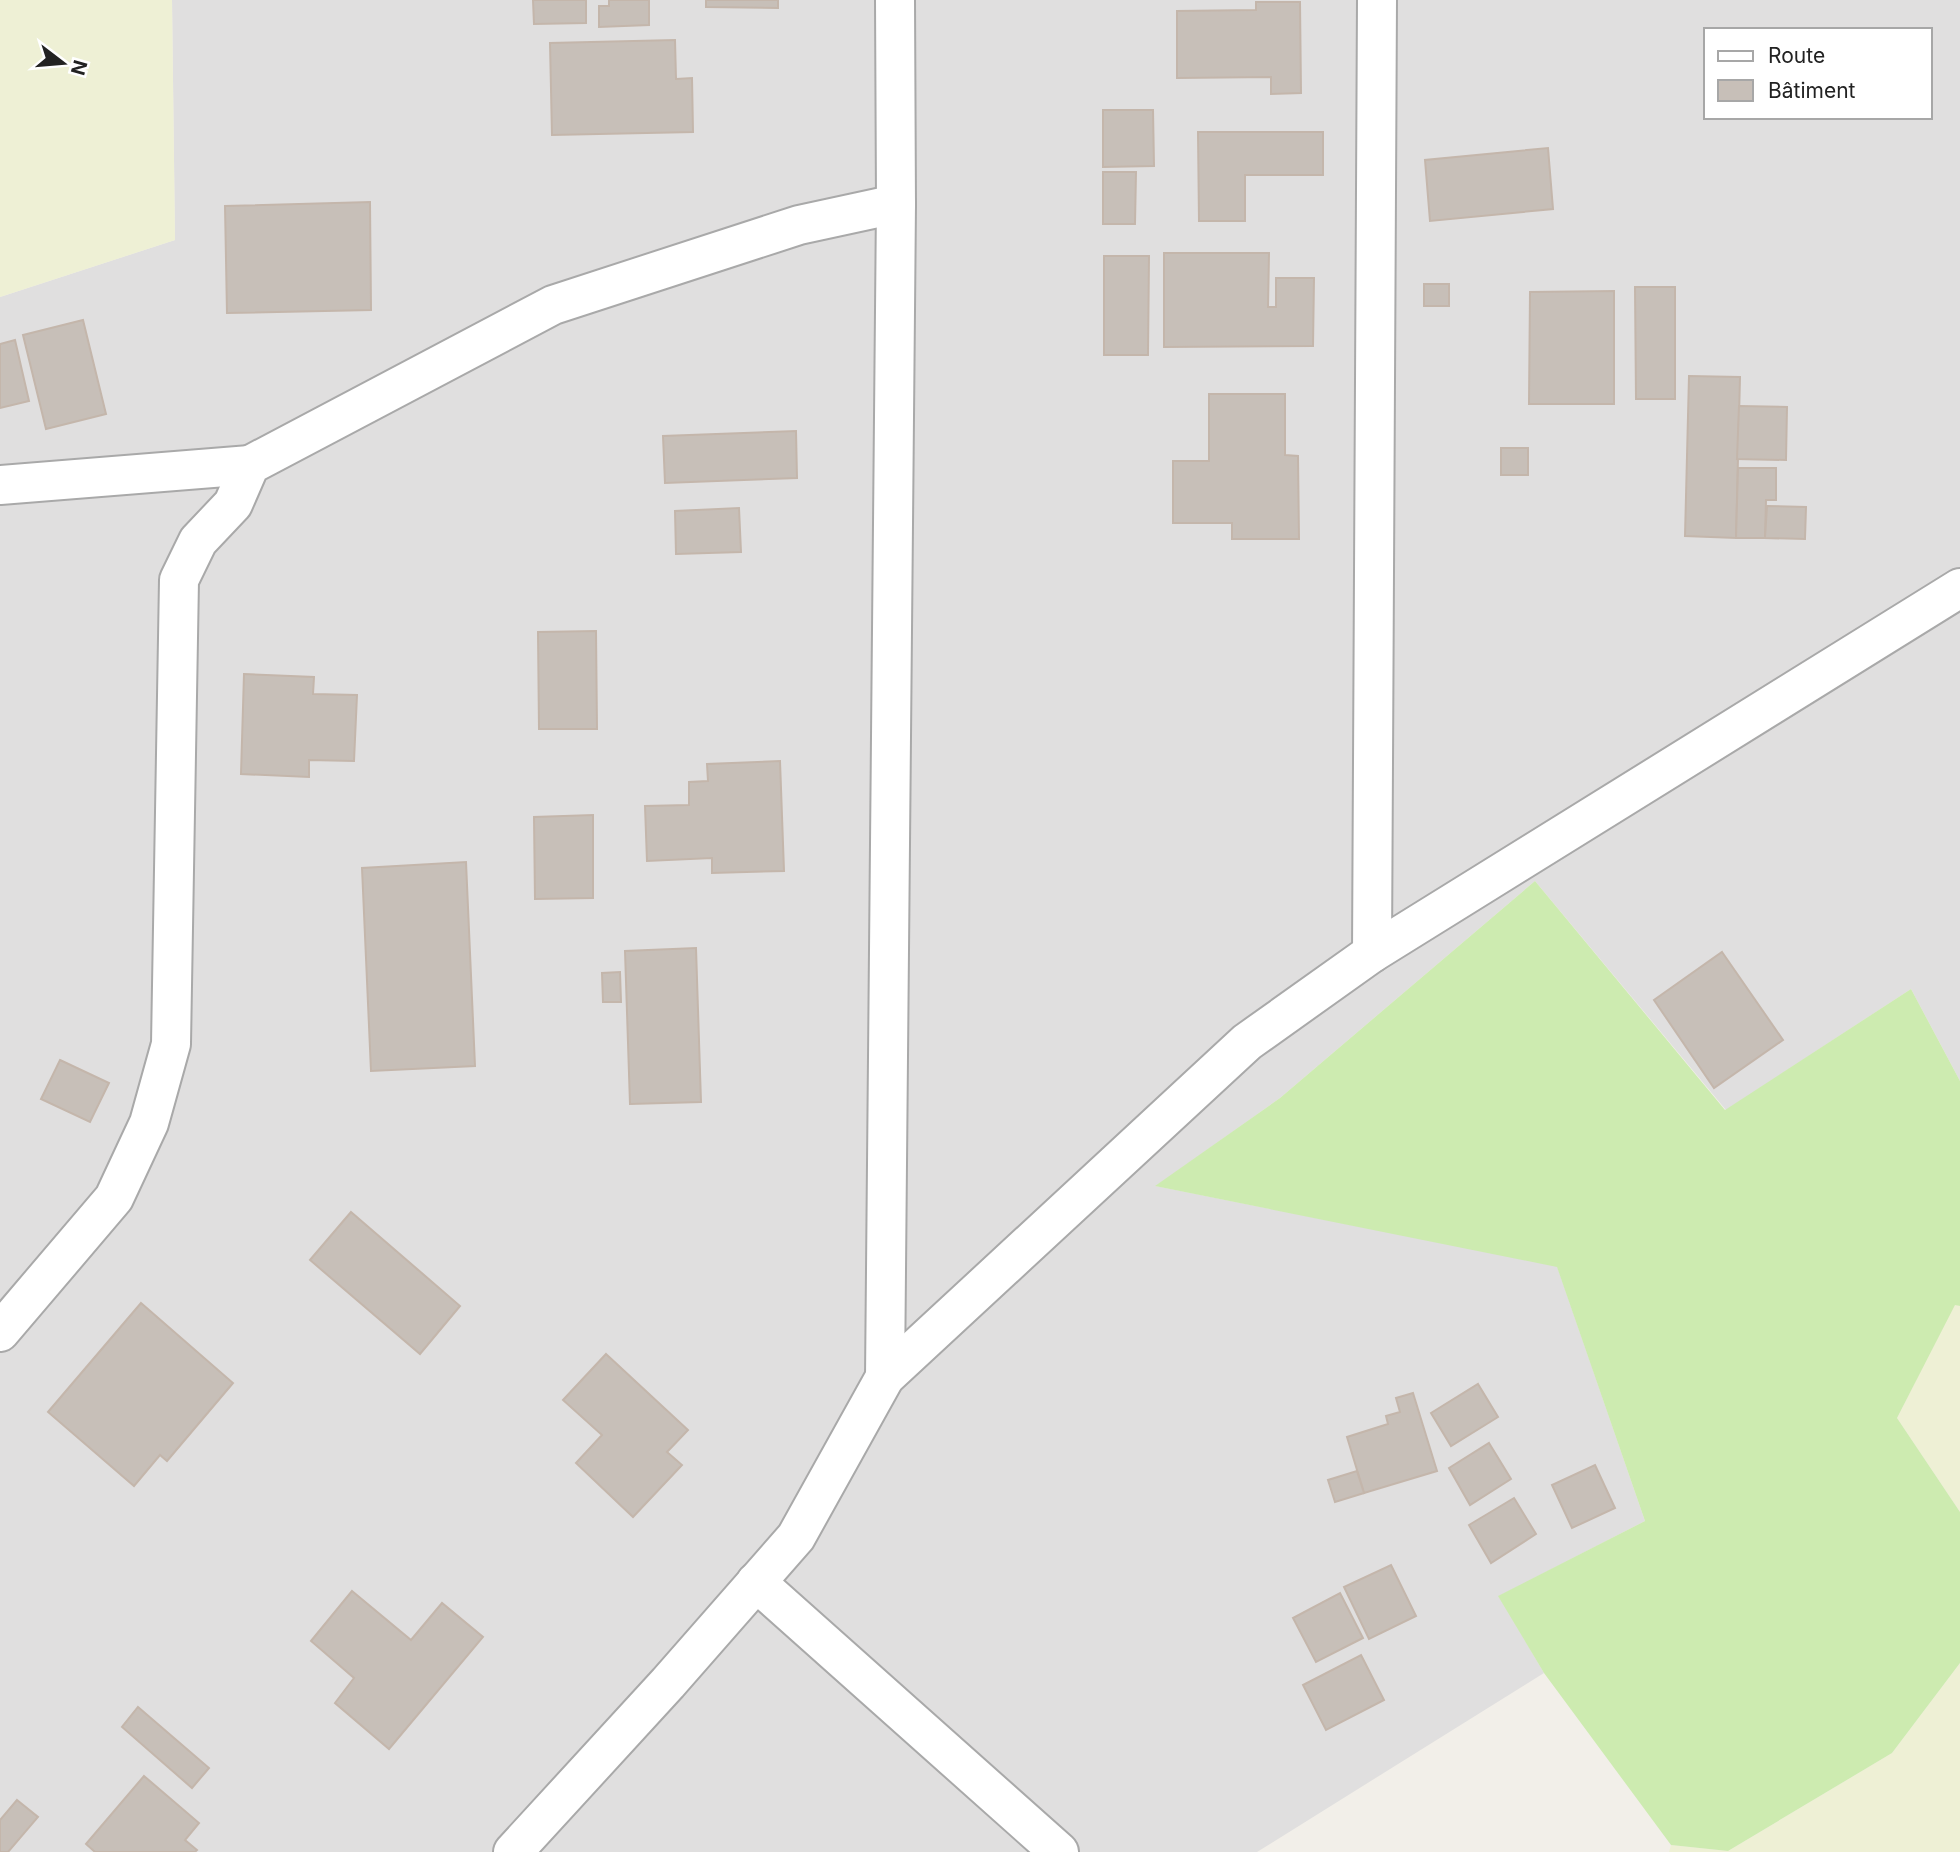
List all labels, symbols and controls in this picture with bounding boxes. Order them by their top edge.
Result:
north arrow [28,28,98,98]
legend [1704,28,1932,119]
text: Route [1768,43,1825,68]
text: N [66,57,92,78]
text: Bâtiment [1768,78,1856,103]

